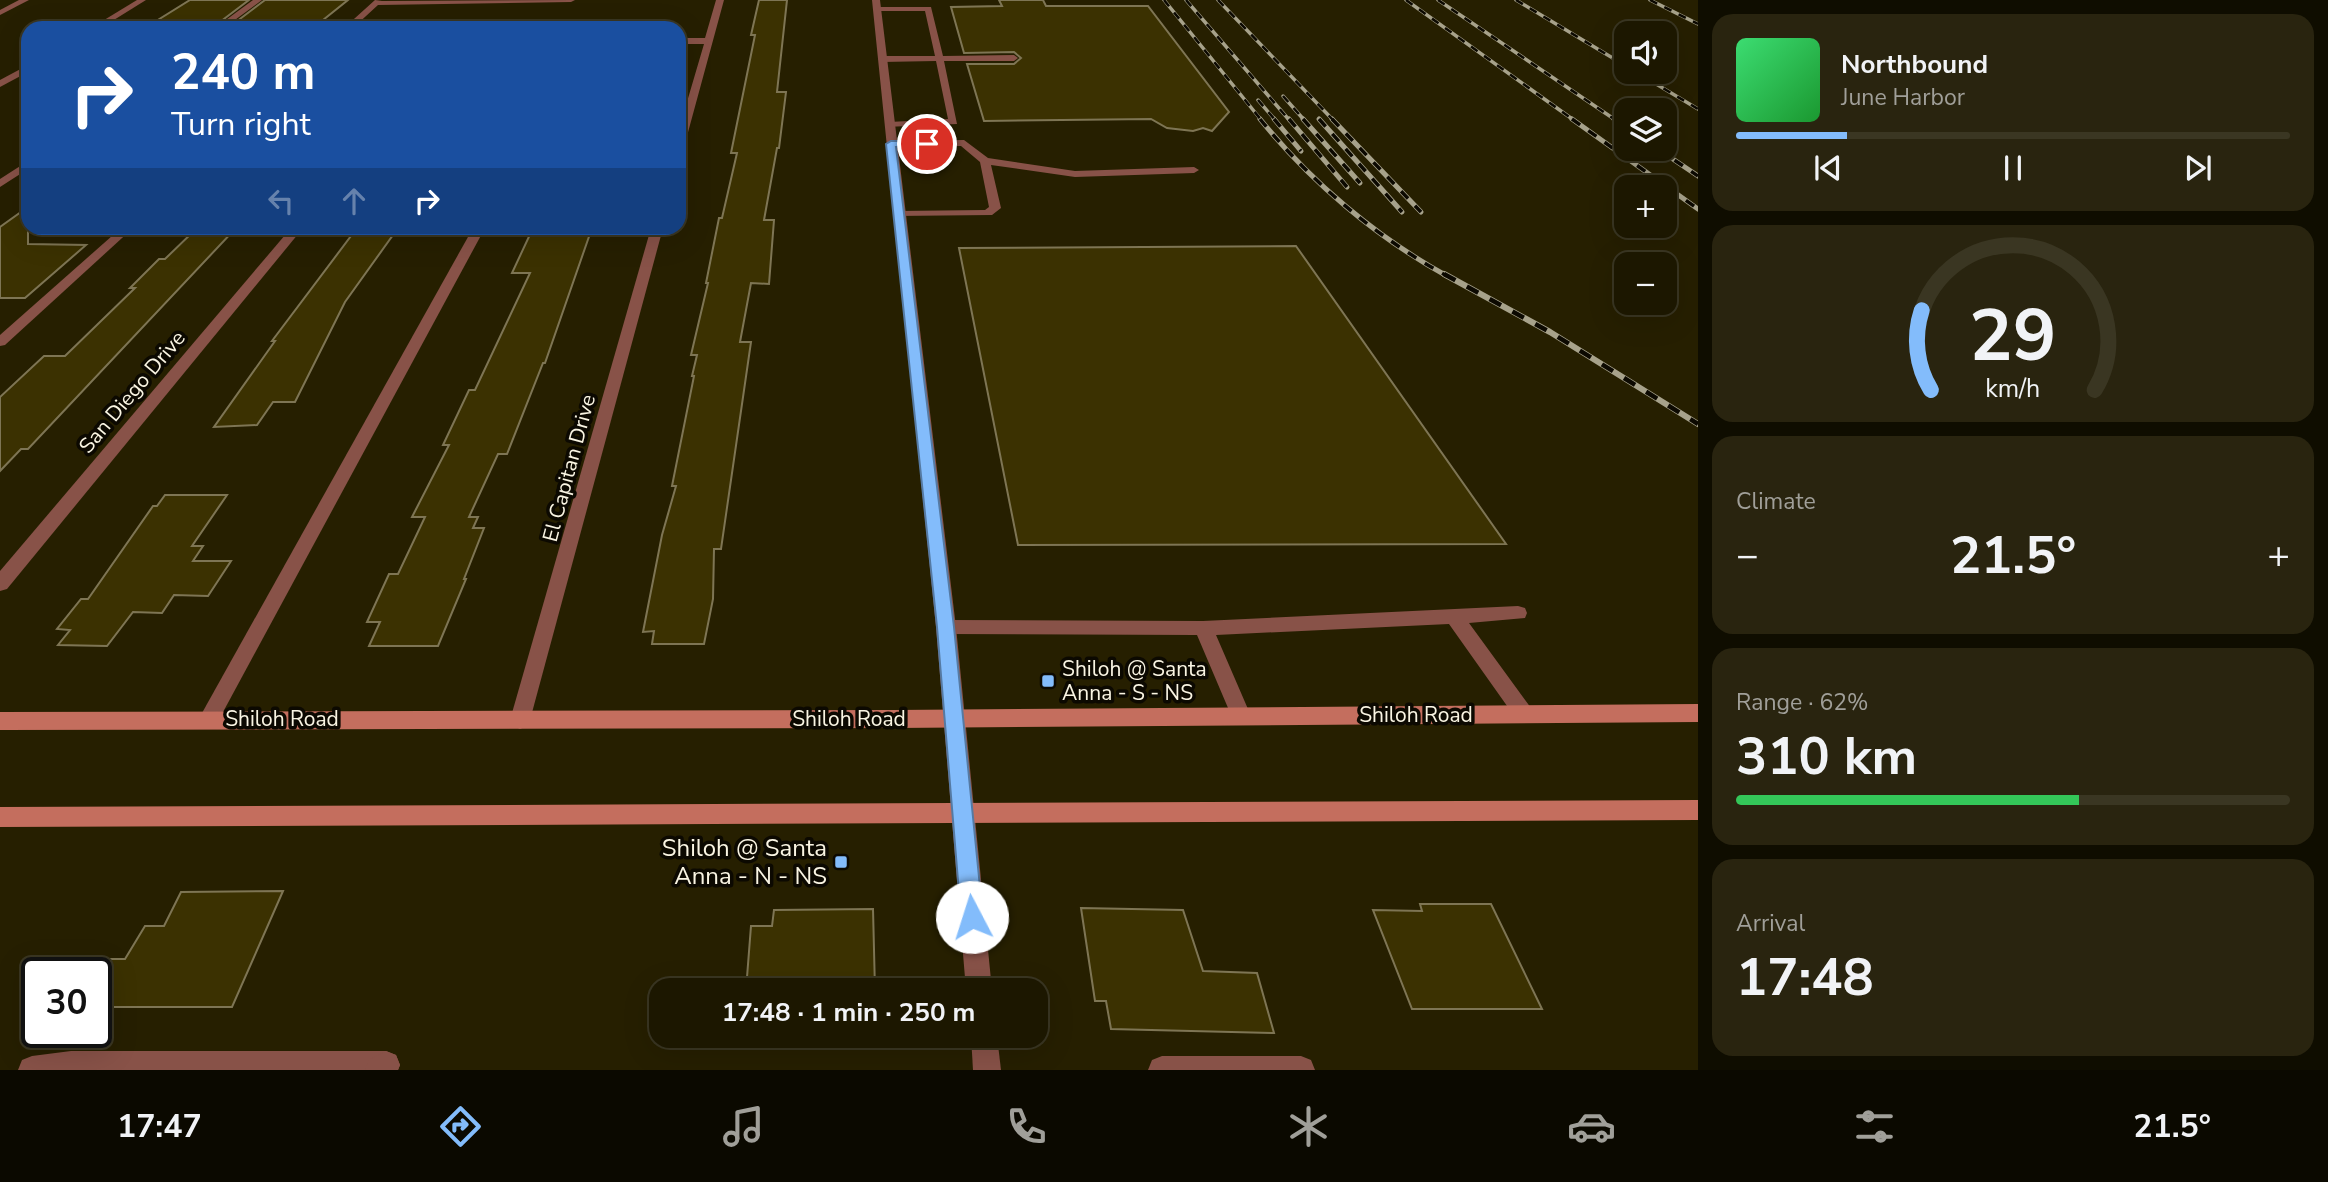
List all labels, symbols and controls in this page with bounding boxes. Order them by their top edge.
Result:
map controls [1614,21,1677,315]
button: sound [1614,21,1677,84]
text: 240 m [171,39,315,106]
text: Northbound [1841,47,1988,82]
icon: right [56,49,147,140]
text: June Harbor [1841,82,1965,113]
button: layers [1614,98,1677,161]
text: Turn right [171,103,311,146]
pin [897,114,957,174]
icon: arrive [908,125,946,163]
icon: previous [1809,149,1847,187]
icon: pause [1994,149,2032,187]
icon: next [2179,149,2217,187]
button: + [1614,175,1677,238]
icon: left [262,182,300,220]
icon: ahead [335,182,373,220]
icon: right [408,182,446,220]
button: − [1614,252,1677,315]
text: 29 [1969,286,2057,386]
street label: San Diego Drive [72,325,192,459]
text: km/h [1985,372,2041,406]
street label: El Capitan Drive [536,391,602,545]
text: Climate [1736,486,1816,517]
text: 21.5° [1950,520,2076,591]
text: − [1736,530,1759,581]
text: + [2267,530,2290,581]
place label: Shiloh @ Santa Anna - S - NS [1062,655,1207,707]
marker: Shiloh @ Santa Anna - S - NS [1040,673,1056,689]
text: Range · 62% [1736,687,1868,718]
street label: Shiloh Road [1359,701,1473,729]
street label: Shiloh Road [225,705,339,733]
street label: Shiloh Road [792,705,906,733]
text: 310 km [1736,721,1917,792]
place label: Shiloh @ Santa Anna - N - NS [662,832,827,892]
marker: Shiloh @ Santa Anna - N - NS [833,854,849,870]
position arrow [935,880,1009,954]
text: Arrival [1736,908,1805,939]
text: 17:48 [1736,942,1874,1013]
speed limit sign: 30 [21,957,112,1048]
text: 17:48 · 1 min · 250 m [722,995,975,1030]
icon: directions [436,1102,485,1151]
icon: music [719,1102,768,1151]
icon: phone [1002,1102,1051,1151]
icon: climate [1284,1102,1333,1151]
icon: car [1567,1102,1616,1151]
icon: filters [1850,1102,1899,1151]
text: 17:47 [117,1105,202,1148]
text: 21.5° [2133,1105,2211,1148]

